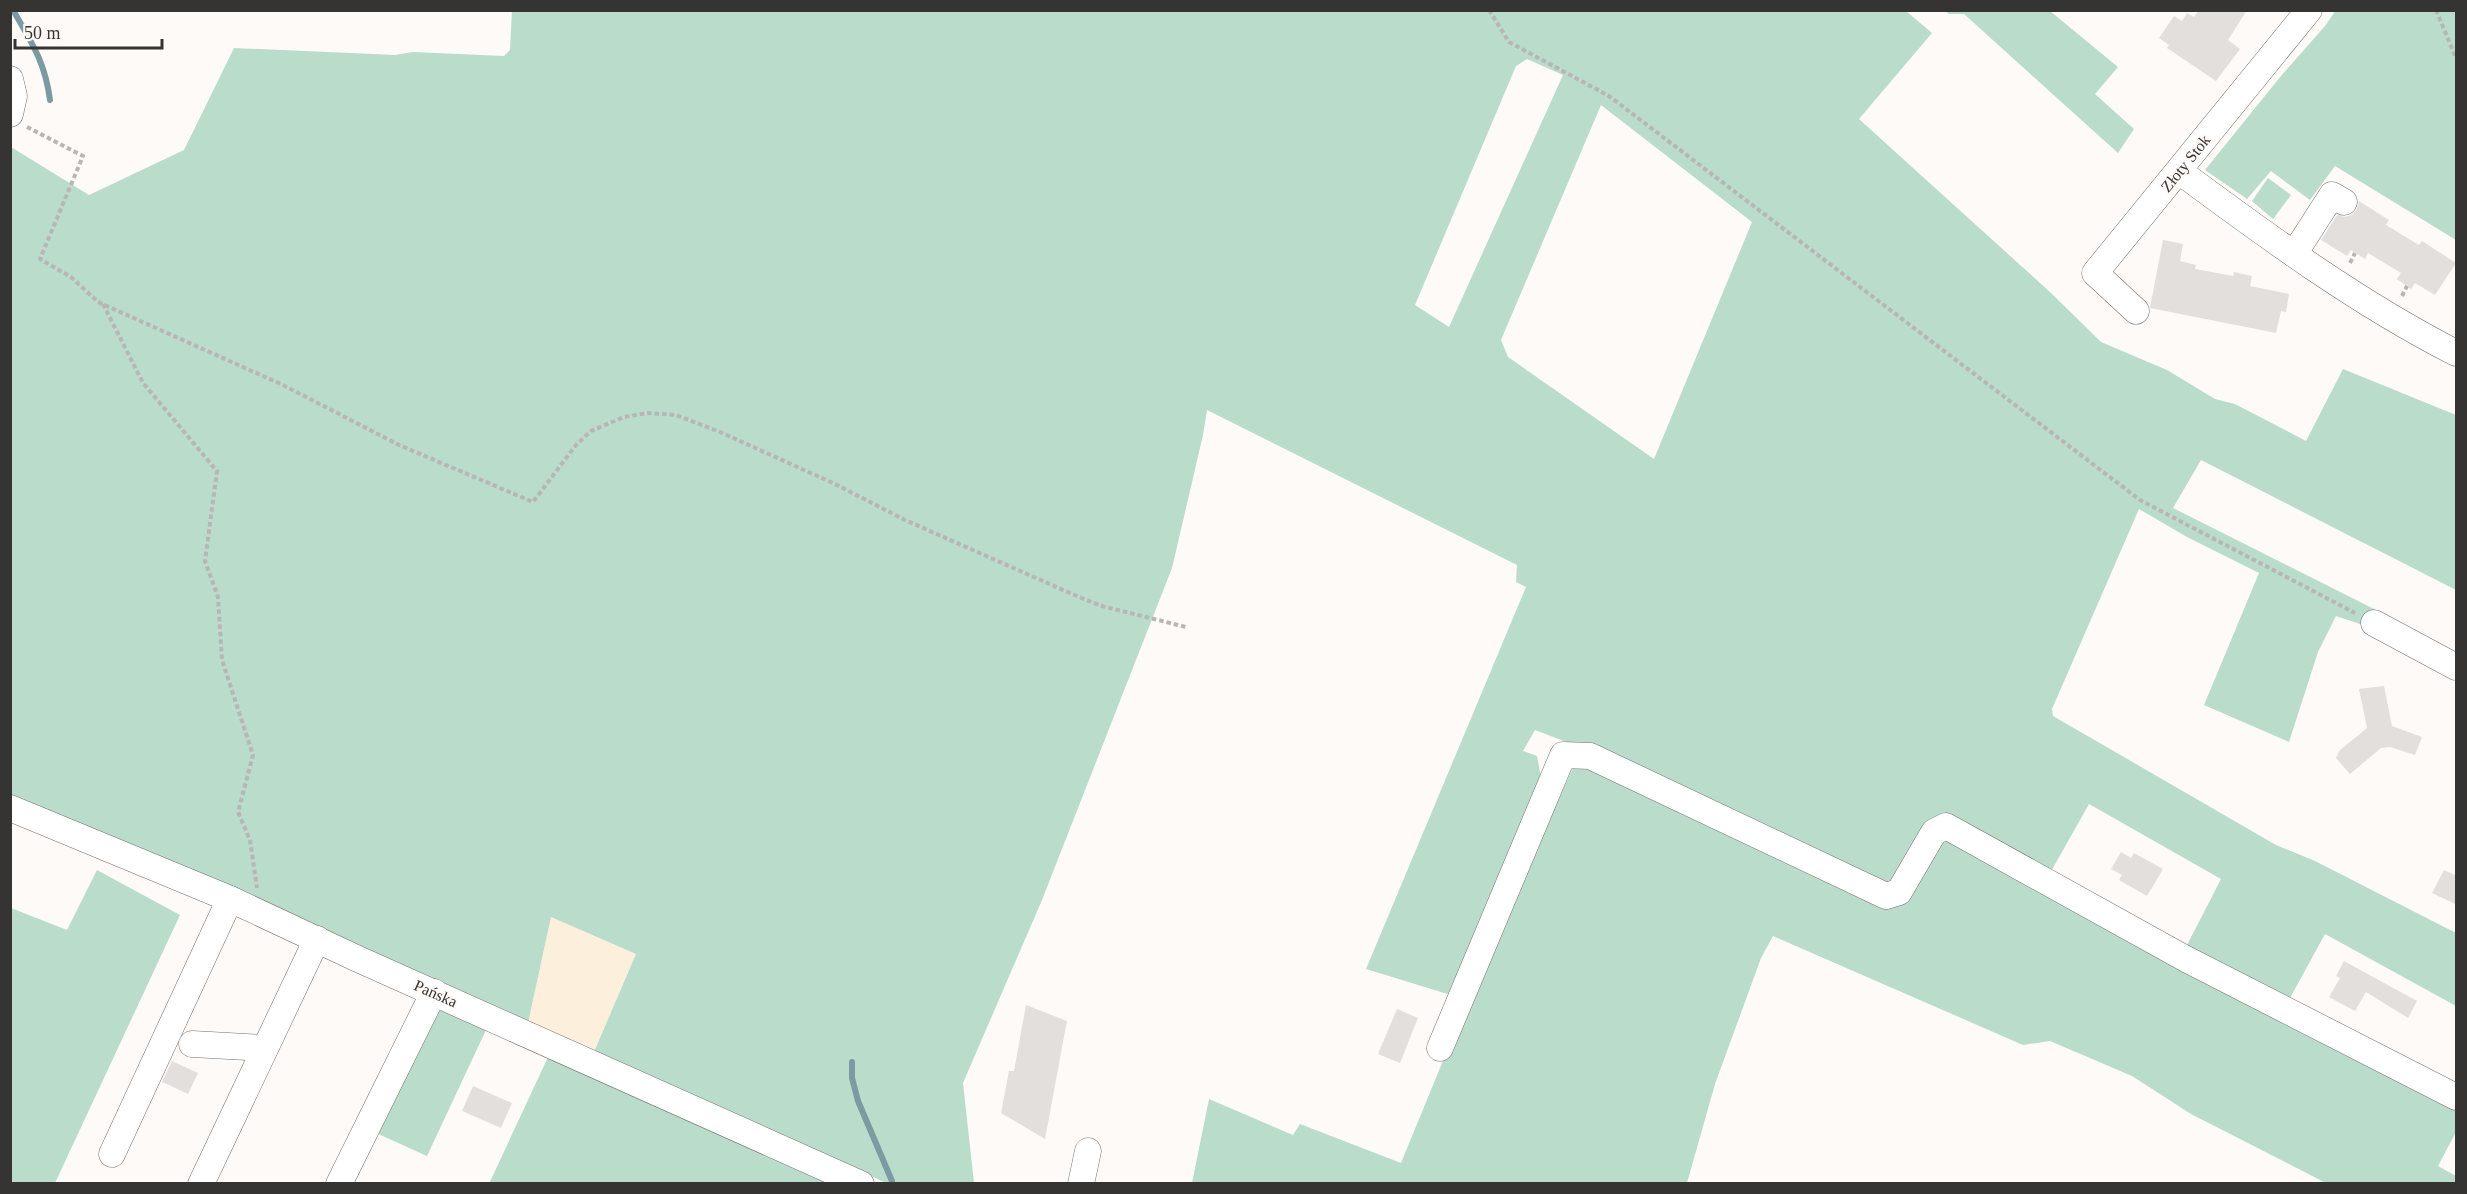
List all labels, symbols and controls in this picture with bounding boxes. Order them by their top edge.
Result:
scale bar [15,12,162,50]
text: 50 m [24,23,61,43]
street label: Złoty Stok [2157,132,2214,196]
street label: Pańska [412,976,460,1010]

